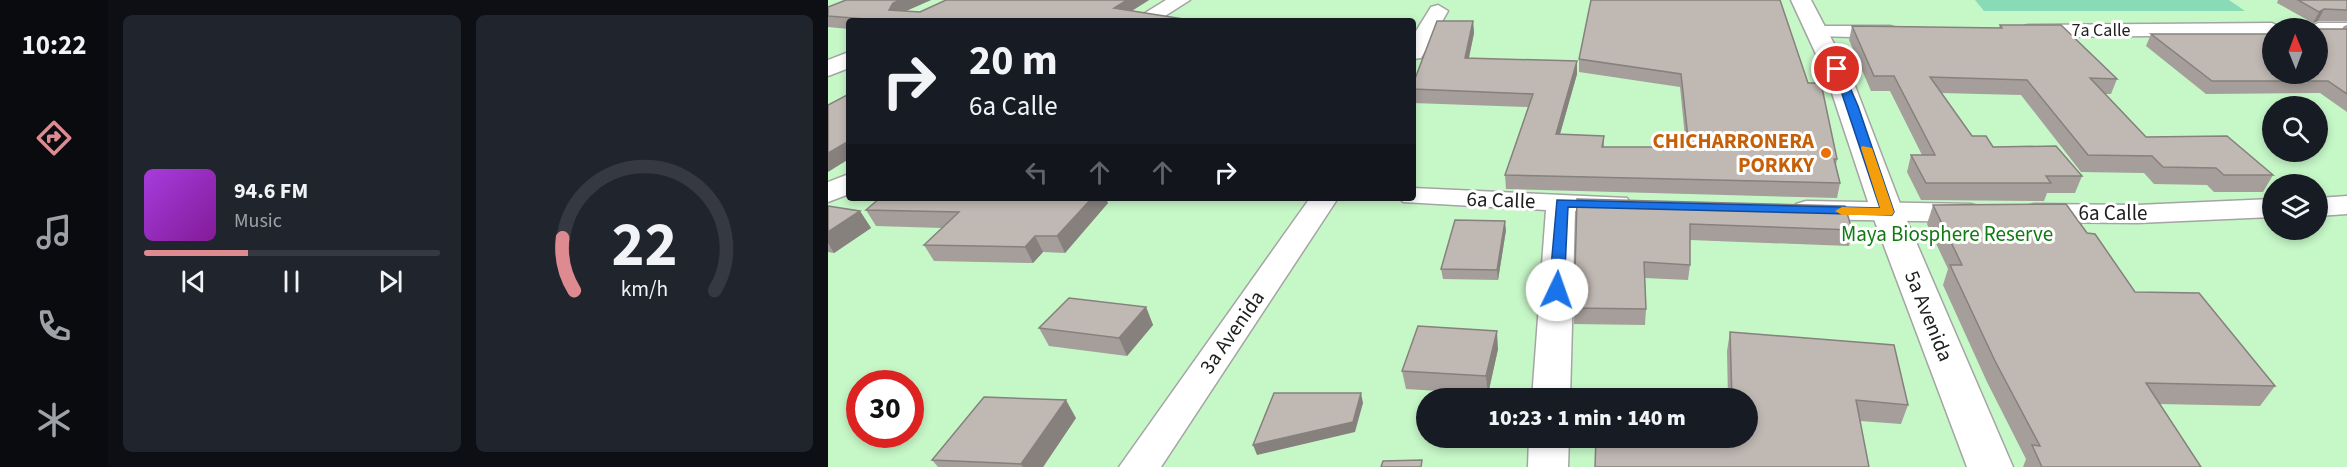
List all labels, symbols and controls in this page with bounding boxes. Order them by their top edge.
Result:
street label: 7a Calle [2071,18,2131,43]
north arrow [2262,18,2328,84]
map controls [2262,18,2328,240]
text: 10:22 [21,26,87,65]
text: 20 m [969,31,1058,91]
icon: right [870,42,948,120]
pin [1811,43,1862,94]
icon: arrive [1820,52,1853,85]
text: 6a Calle [969,87,1058,126]
button: search [2262,96,2328,162]
icon: directions [33,117,75,159]
place label: CHICHARRONERA PORKKY [1653,126,1815,180]
marker: CHICHARRONERA PORKKY [1819,146,1833,160]
icon: left [1020,156,1053,189]
icon: ahead [1083,156,1116,189]
icon: ahead [1146,156,1179,189]
icon: right [1209,156,1242,189]
button: layers [2262,174,2328,240]
text: 94.6 FM [234,175,308,207]
street label: 6a Calle [1466,184,1536,216]
street label: 6a Calle [2079,198,2147,228]
text: 22 [611,201,677,290]
text: Music [234,207,282,235]
icon: music [33,211,75,253]
park label: Maya Biosphere Reserve [1841,219,2053,249]
position arrow [1525,258,1589,322]
icon: previous [177,265,210,298]
icon: pause [275,265,308,298]
icon: next [374,265,407,298]
street label: 5a Avenida [1897,266,1961,366]
text: km/h [620,274,668,305]
street label: 3a Avenida [1192,284,1272,380]
icon: phone [33,305,75,347]
speed limit sign: 30 [846,370,924,448]
icon: climate [33,399,75,441]
text: 10:23 · 1 min · 140 m [1488,402,1686,434]

